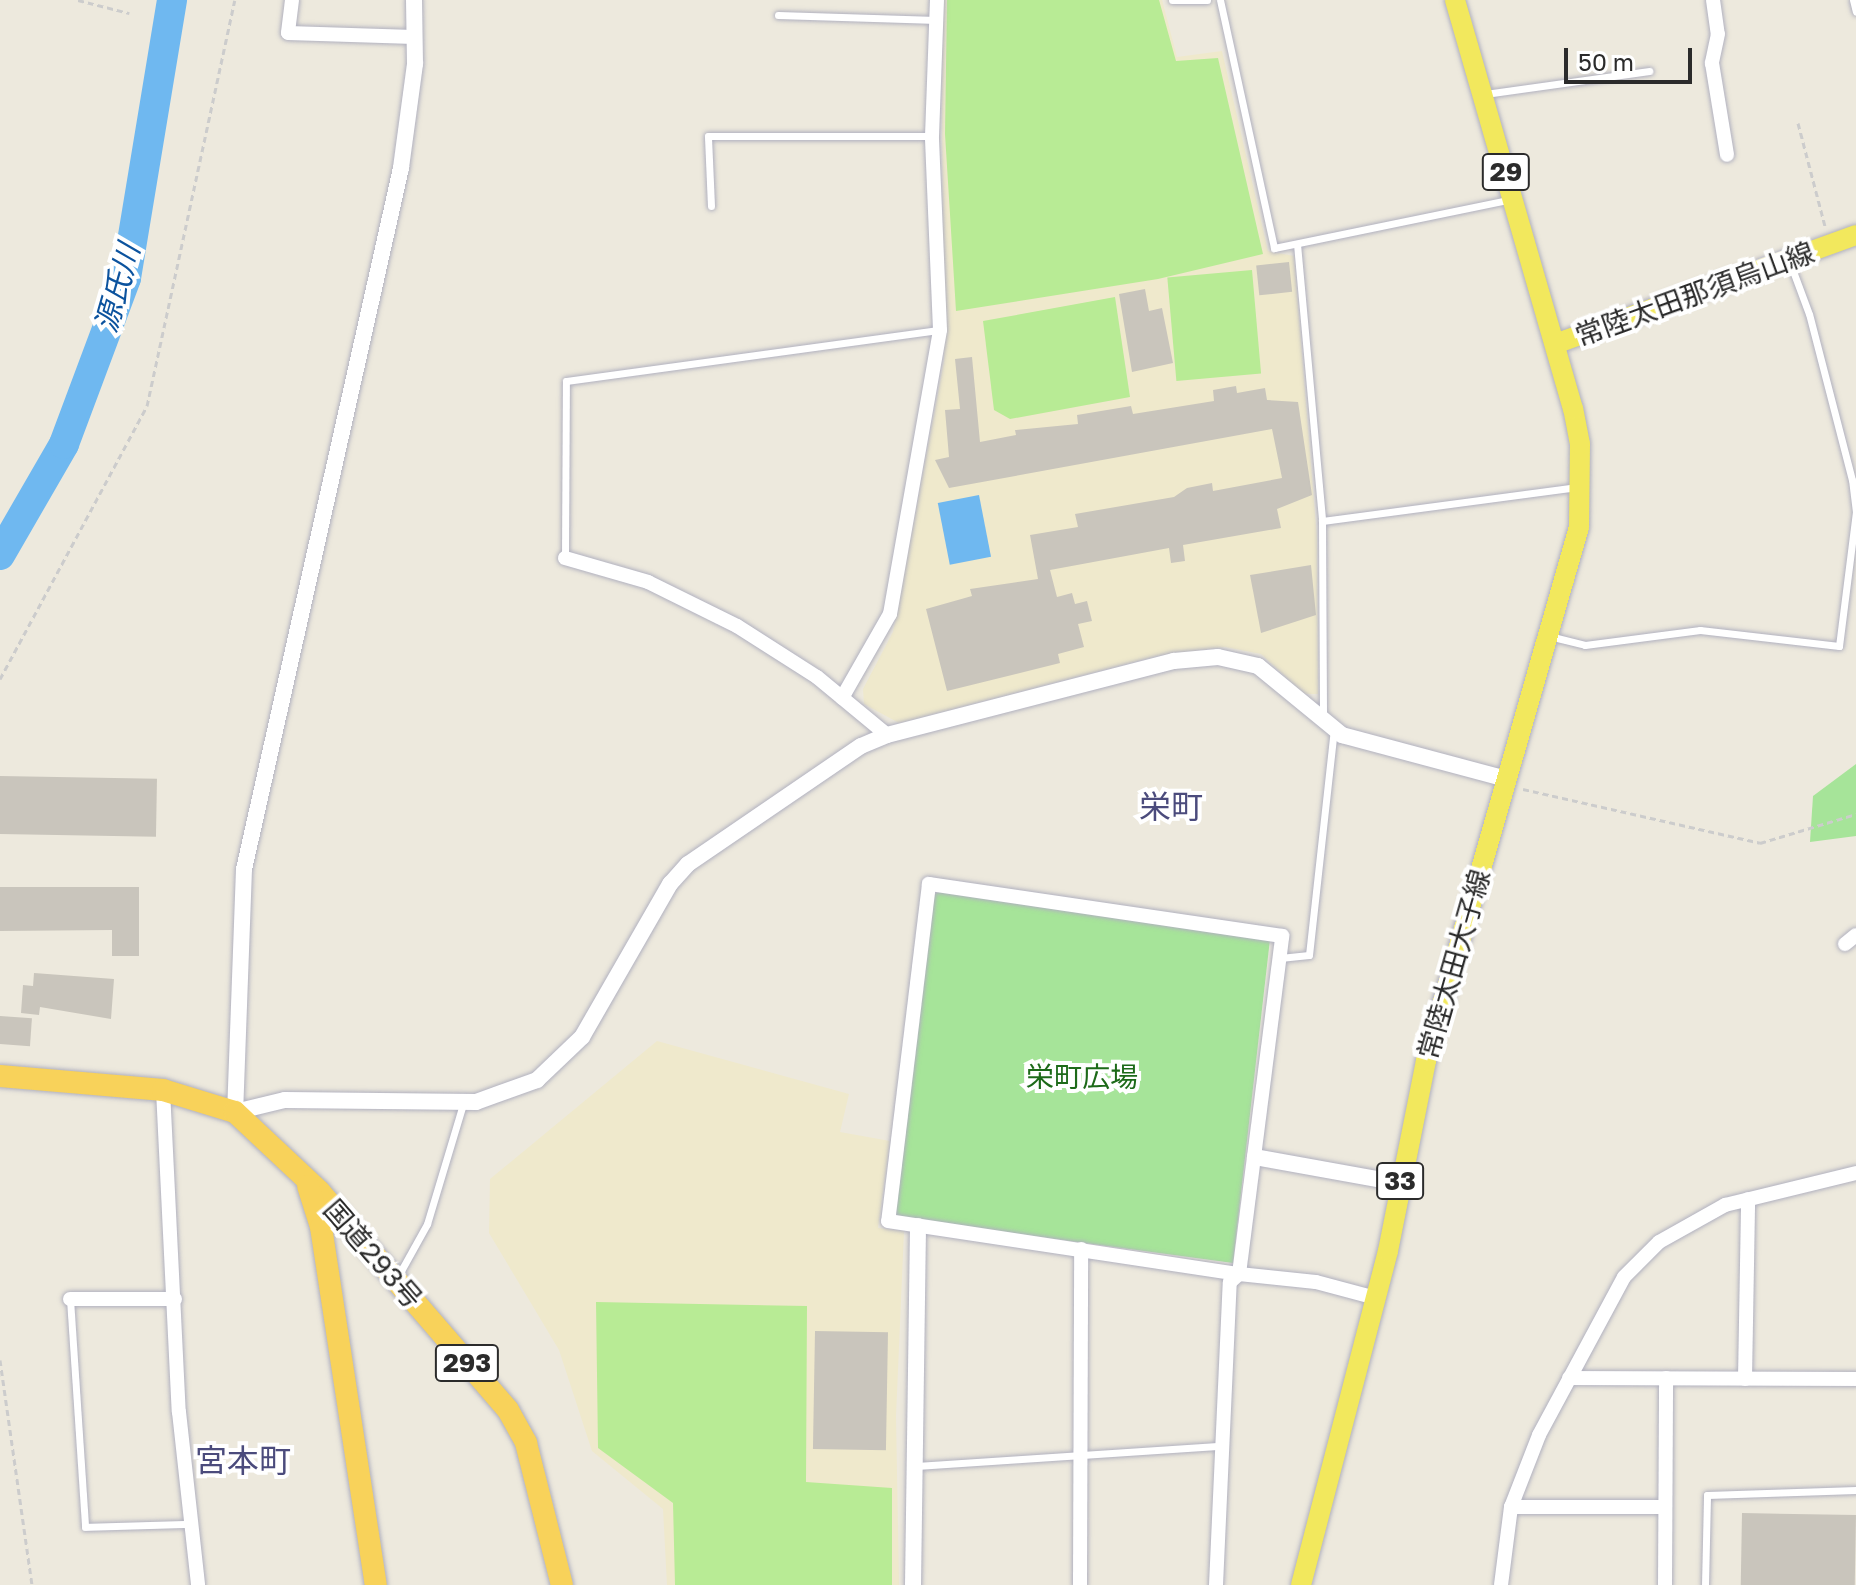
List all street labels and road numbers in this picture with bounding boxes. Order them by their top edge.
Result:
road number: 29 [1480,150,1532,194]
street label: 常陸太田那須烏山線 [1571,235,1819,353]
street label: 常陸太田大子線 [1411,865,1497,1063]
road number: 33 [1376,1159,1424,1203]
street label: 国道293号 [317,1193,429,1315]
road number: 293 [433,1341,501,1385]

